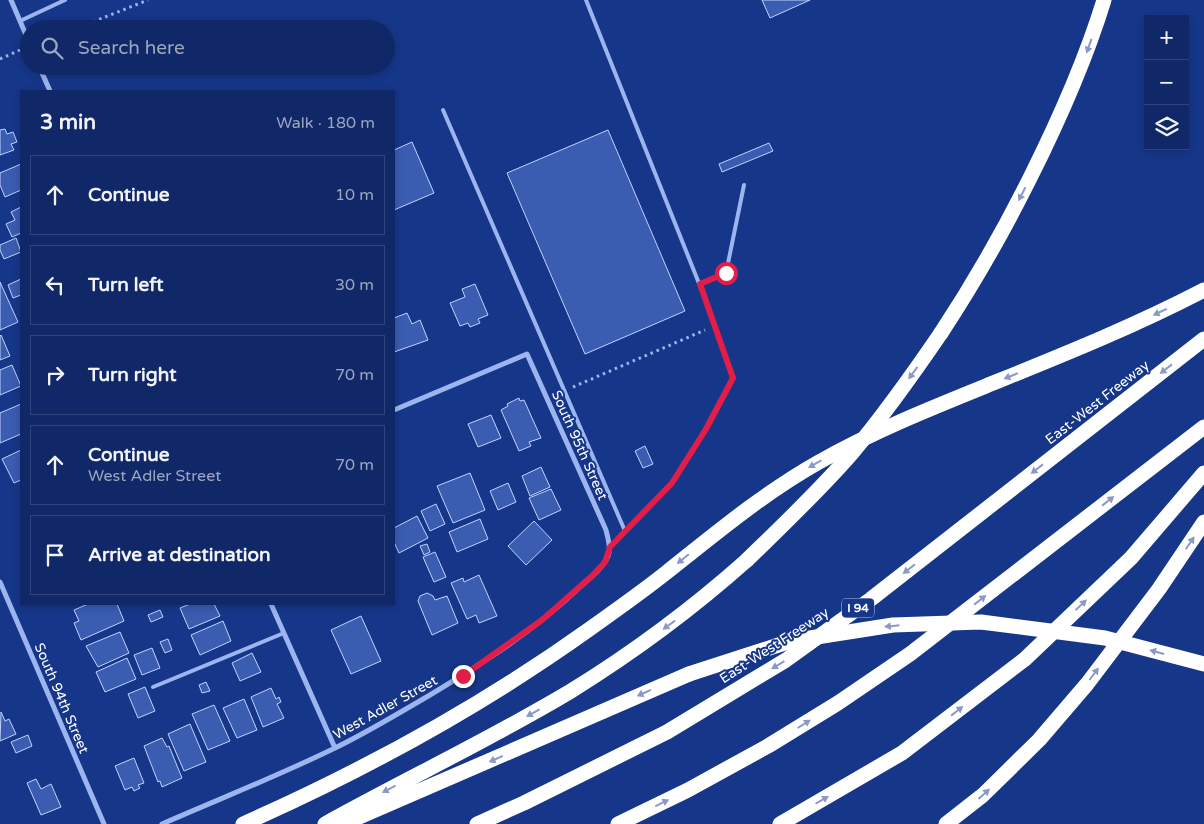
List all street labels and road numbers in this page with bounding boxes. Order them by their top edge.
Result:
street label: East-West Freeway [1042,356,1153,448]
street label: South 95th Street [548,388,612,503]
road number: I 94 [842,598,874,618]
street label: East-West Freeway [716,603,832,687]
street label: South 94th Street [31,640,93,757]
street label: West Adler Street [330,671,441,743]

